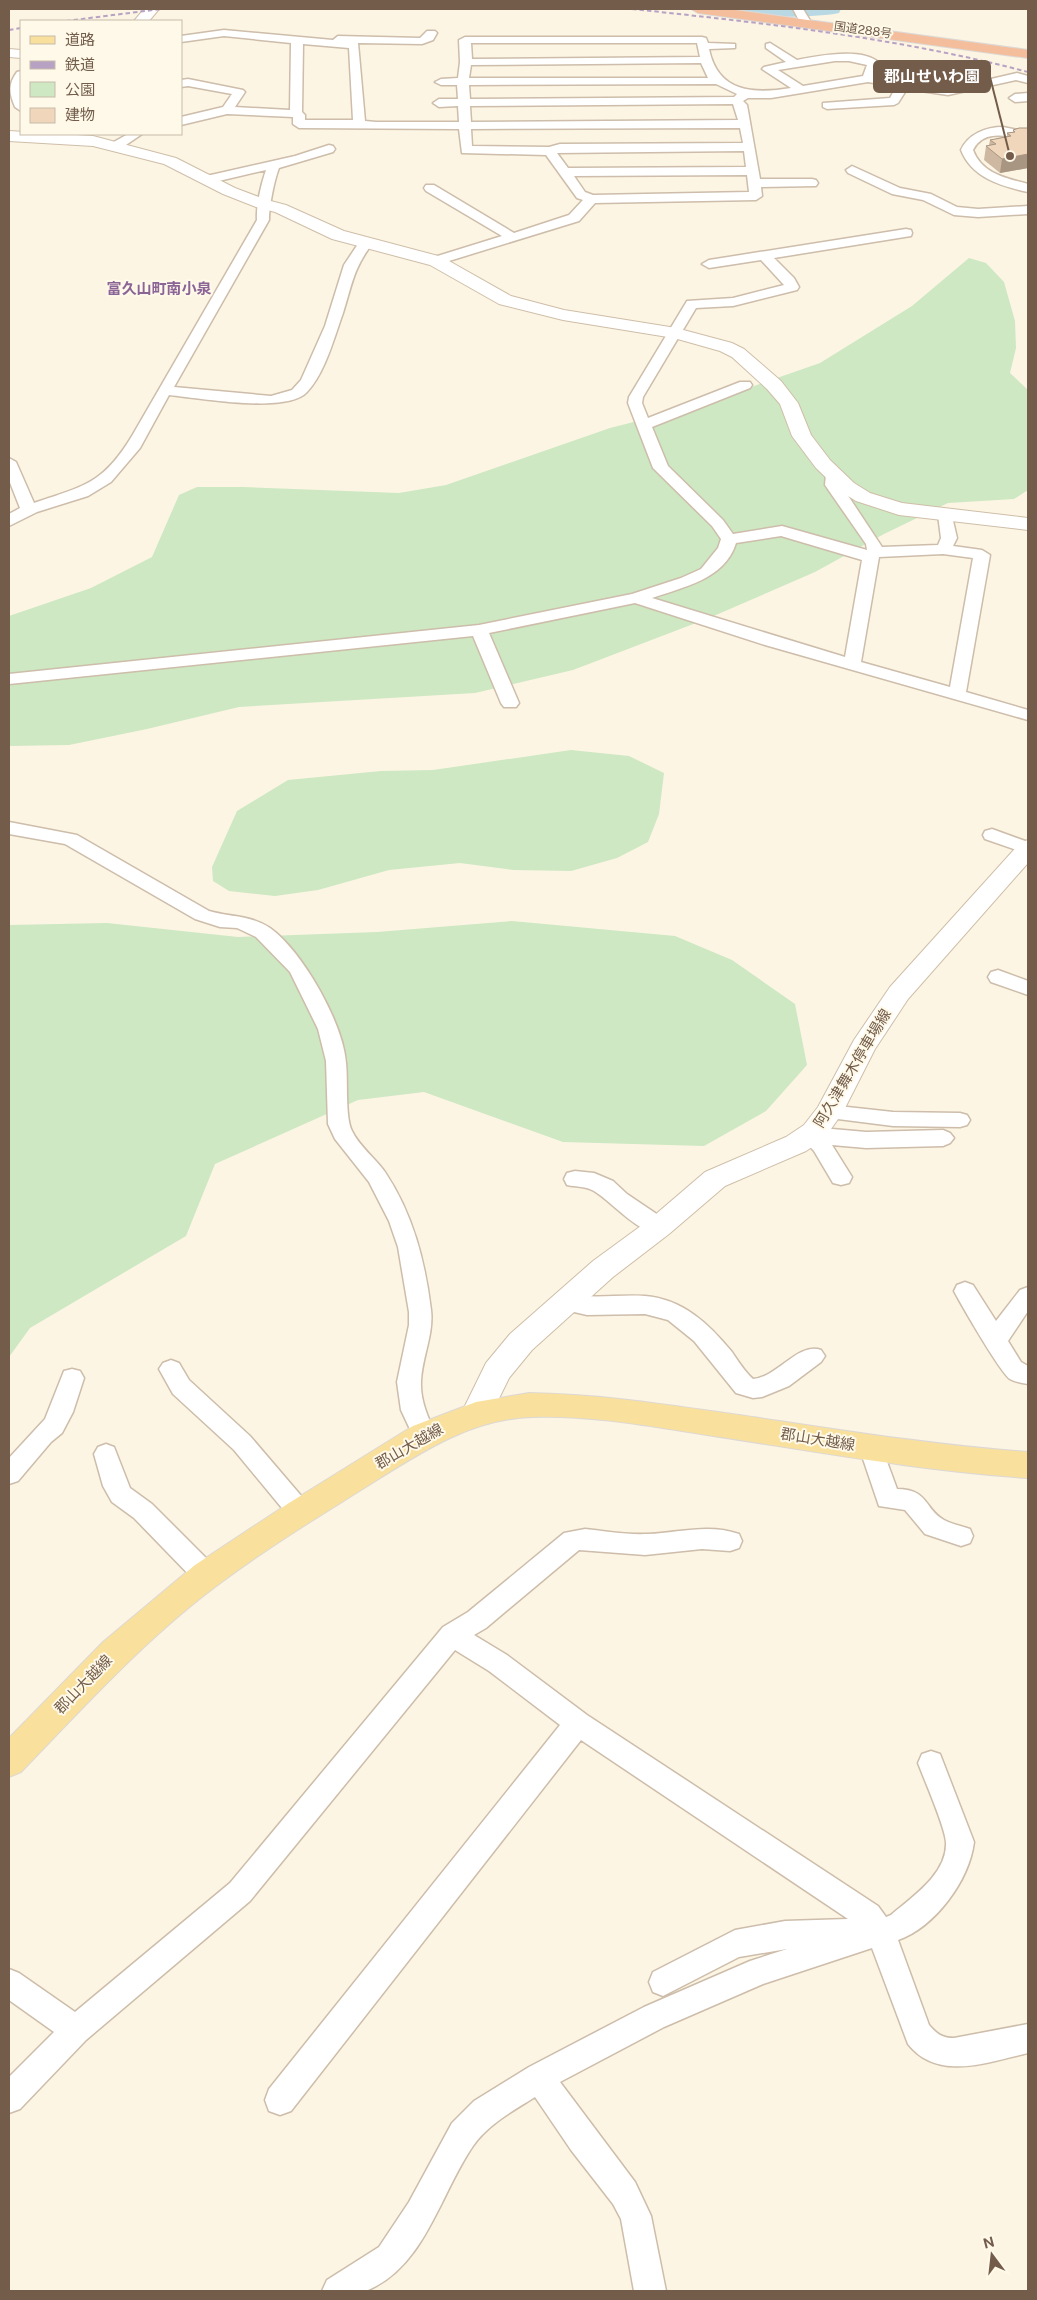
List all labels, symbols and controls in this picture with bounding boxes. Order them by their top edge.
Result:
street label: 国道288号 [833,19,893,41]
legend [20,20,182,135]
text: 道路 [65,31,95,48]
text: 鉄道 [65,56,95,73]
callout: 郡山せいわ園 [874,61,990,92]
text: 郡山せいわ園 [884,67,980,86]
text: 公園 [65,81,95,98]
text: 建物 [65,106,95,123]
district label: 富久山町南小泉 [106,280,212,297]
street label: 阿久津舞木停車場線 [810,1006,894,1130]
street label: 郡山大越線 [372,1420,446,1472]
street label: 郡山大越線 [780,1425,856,1453]
street label: 郡山大越線 [51,1651,115,1717]
north arrow [967,2230,1017,2280]
text: N [981,2233,996,2252]

